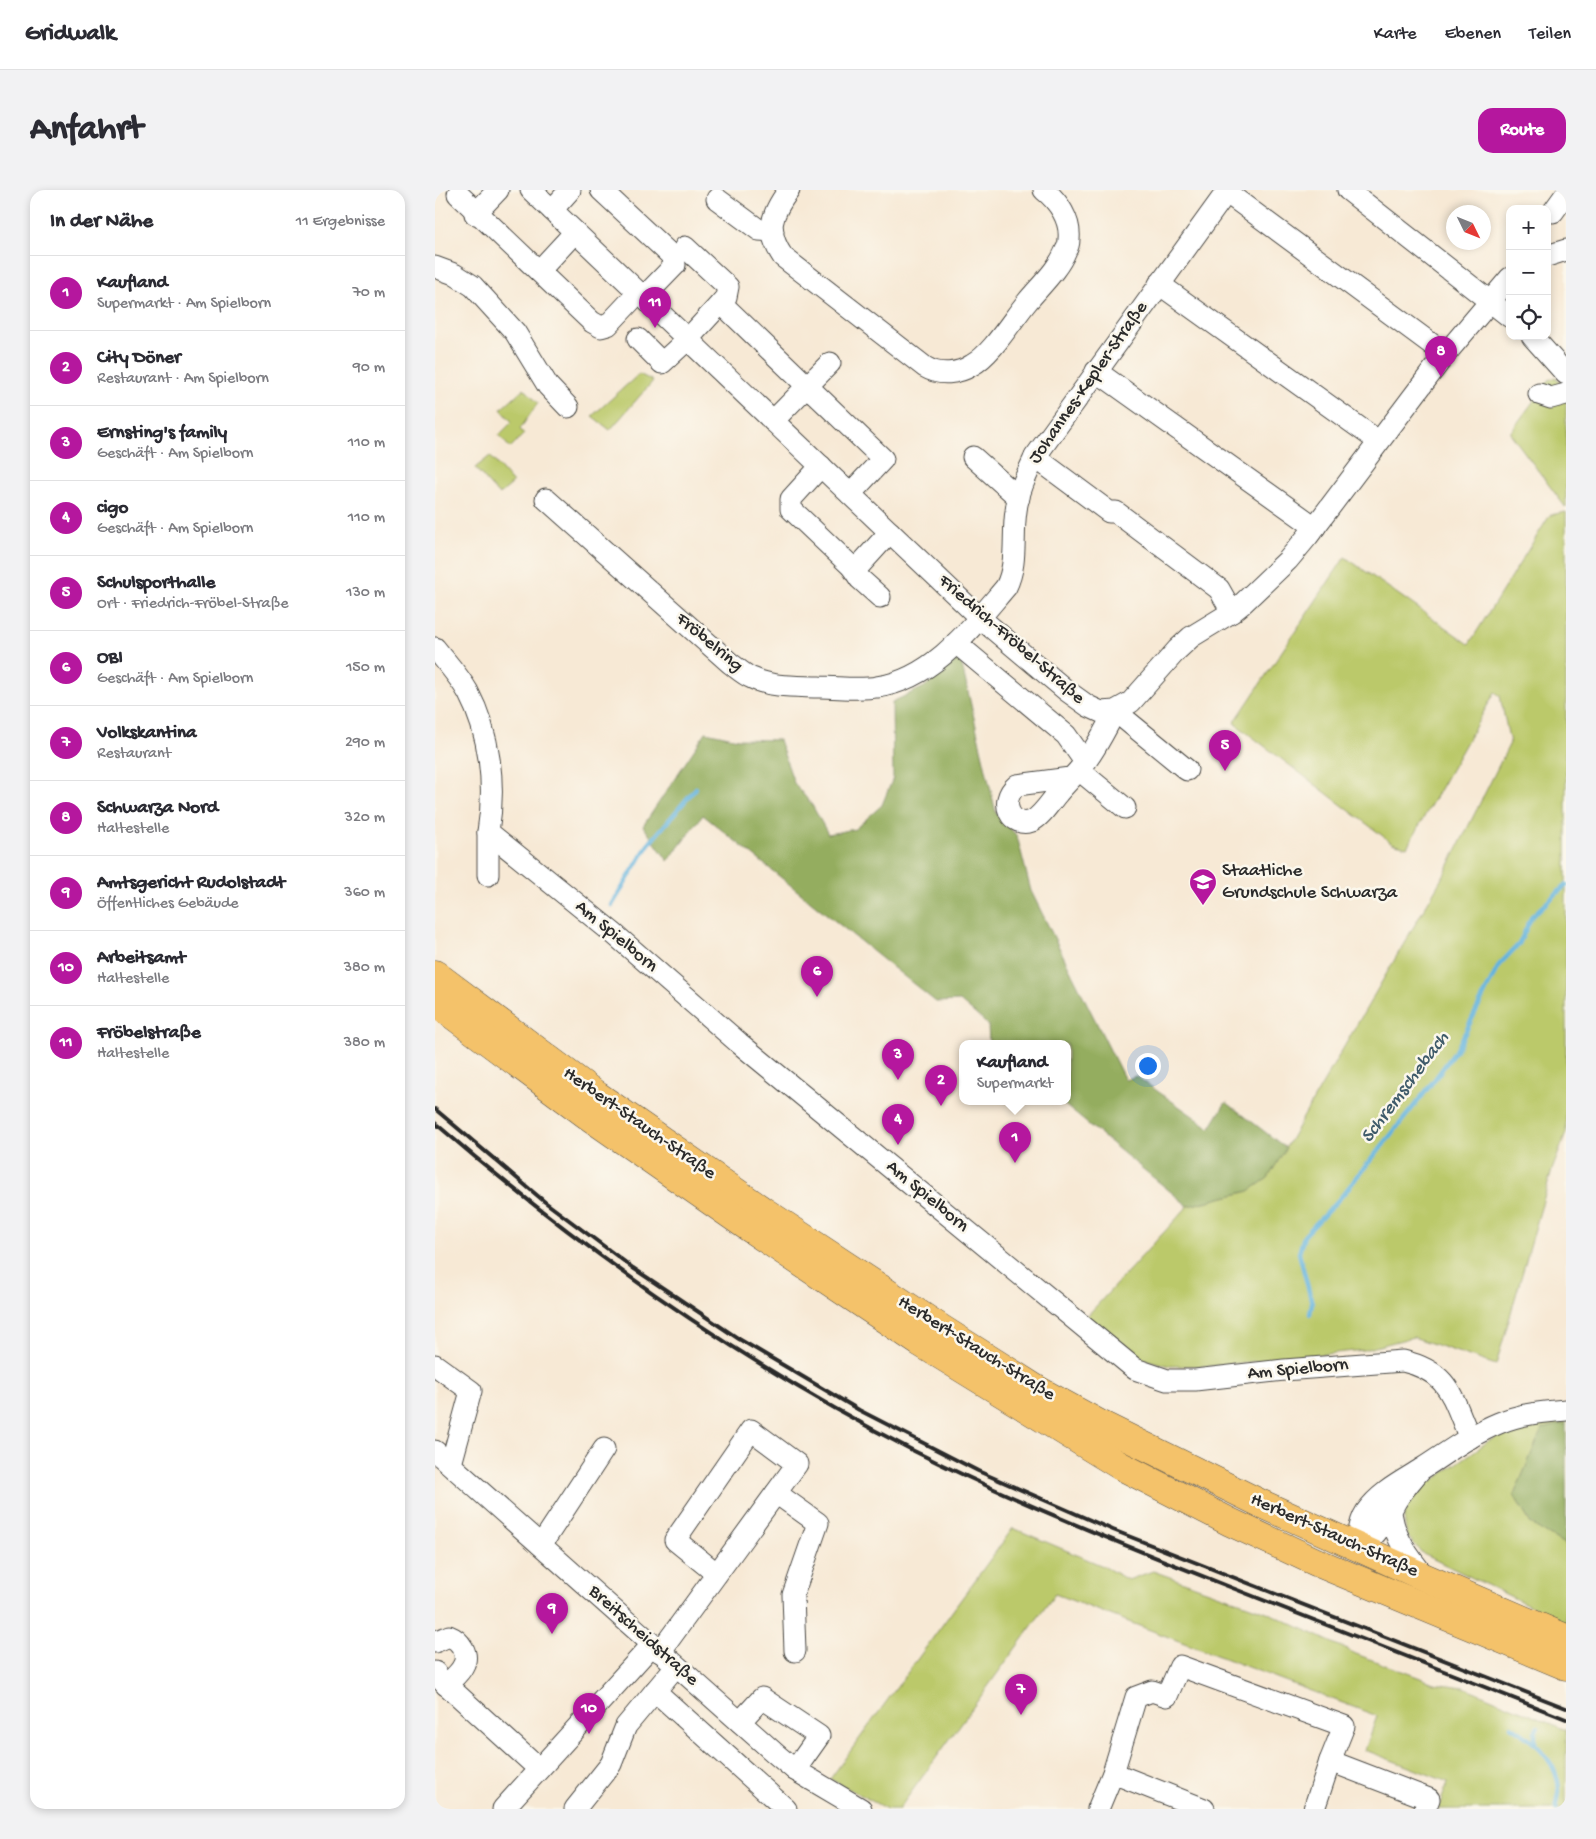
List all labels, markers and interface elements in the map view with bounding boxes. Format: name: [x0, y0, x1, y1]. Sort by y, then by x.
text: Gridwalk: [25, 20, 116, 49]
text: Karte: [1374, 24, 1417, 45]
text: Ebenen: [1445, 24, 1501, 45]
text: Teilen: [1529, 24, 1571, 45]
button: Route: [1478, 108, 1566, 153]
text: Anfahrt: [30, 110, 143, 151]
north arrow: [1446, 205, 1491, 250]
map controls: [1506, 205, 1551, 340]
button: +: [1506, 205, 1551, 250]
text: In der Nähe: [50, 210, 153, 235]
text: 11 Ergebnisse: [296, 213, 385, 232]
button: −: [1506, 250, 1551, 295]
text: Kaufland: [97, 272, 168, 295]
text: 1: [63, 284, 69, 303]
text: 70 m: [352, 284, 385, 303]
pin: 11: [639, 287, 671, 328]
text: Supermarkt · Am Spielborn: [97, 295, 271, 314]
button: locate: [1506, 295, 1551, 340]
street label: Johannes-Kepler-Straße: [1024, 297, 1154, 469]
pin: 8: [1425, 336, 1457, 377]
text: City Döner: [97, 347, 181, 370]
text: 2: [62, 359, 70, 378]
text: 90 m: [353, 359, 385, 378]
text: Restaurant · Am Spielborn: [97, 370, 269, 389]
text: Ernsting's family: [97, 422, 227, 445]
text: 3: [62, 434, 70, 453]
text: 110 m: [348, 434, 385, 453]
text: Geschäft · Am Spielborn: [97, 445, 253, 464]
text: cigo: [97, 497, 128, 520]
text: 4: [62, 509, 70, 528]
text: 110 m: [348, 509, 385, 528]
text: Geschäft · Am Spielborn: [97, 520, 253, 539]
street label: Friedrich-Fröbel-Straße: [932, 569, 1089, 710]
text: Schulsporthalle: [97, 572, 215, 595]
text: 5: [62, 584, 70, 603]
text: 130 m: [346, 584, 385, 603]
text: Ort · Friedrich-Fröbel-Straße: [97, 595, 288, 614]
street label: Fröbelring: [670, 608, 748, 678]
text: OBI: [97, 647, 123, 670]
text: 6: [62, 659, 70, 678]
text: 150 m: [346, 659, 385, 678]
text: Geschäft · Am Spielborn: [97, 670, 253, 689]
text: Volkskantina: [97, 722, 197, 745]
pin: 5: [1209, 730, 1241, 771]
text: 7: [62, 734, 70, 753]
text: 290 m: [345, 734, 385, 753]
text: Restaurant: [97, 745, 171, 764]
text: Schwarza Nord: [97, 797, 218, 820]
text: 8: [62, 809, 70, 828]
text: 320 m: [345, 809, 385, 828]
text: Haltestelle: [97, 820, 169, 839]
place label: Staatliche Grundschule Schwarza: [1222, 860, 1399, 905]
school or university icon: Staatliche Grundschule Schwarza: [1188, 867, 1218, 906]
text: Amtsgericht Rudolstadt: [97, 872, 285, 895]
text: 9: [62, 884, 70, 903]
text: 360 m: [344, 884, 385, 903]
text: Öffentliches Gebäude: [97, 895, 239, 914]
street label: Am Spielborn: [570, 896, 662, 978]
text: Arbeitsamt: [97, 947, 185, 970]
pin: 6: [801, 956, 833, 997]
text: 10: [58, 959, 74, 978]
text: 380 m: [344, 959, 385, 978]
text: Haltestelle: [97, 970, 169, 989]
text: Fröbelstraße: [97, 1022, 201, 1045]
water label: Schremschebach: [1357, 1028, 1455, 1148]
text: 11: [60, 1034, 72, 1053]
text: 380 m: [344, 1034, 385, 1053]
pin: 3: [882, 1039, 914, 1080]
popup: [959, 1040, 1071, 1105]
text: Haltestelle: [97, 1045, 169, 1064]
text: Kaufland: [977, 1052, 1047, 1075]
your location: [1135, 1053, 1161, 1079]
street label: Herbert-Stauch-Straße: [558, 1063, 720, 1186]
pin: 2: [925, 1065, 957, 1106]
text: Supermarkt: [977, 1075, 1053, 1094]
pin: 4: [882, 1104, 914, 1145]
pin: 1: [999, 1122, 1031, 1163]
street label: Am Spielborn: [881, 1156, 973, 1238]
street label: Herbert-Stauch-Straße: [893, 1291, 1059, 1407]
street label: Am Spielborn: [1247, 1354, 1349, 1386]
street label: Herbert-Stauch-Straße: [1246, 1489, 1422, 1583]
street label: Breitscheidstraße: [582, 1580, 703, 1692]
pin: 9: [536, 1593, 568, 1634]
pin: 7: [1005, 1674, 1037, 1715]
pin: 10: [573, 1693, 605, 1734]

